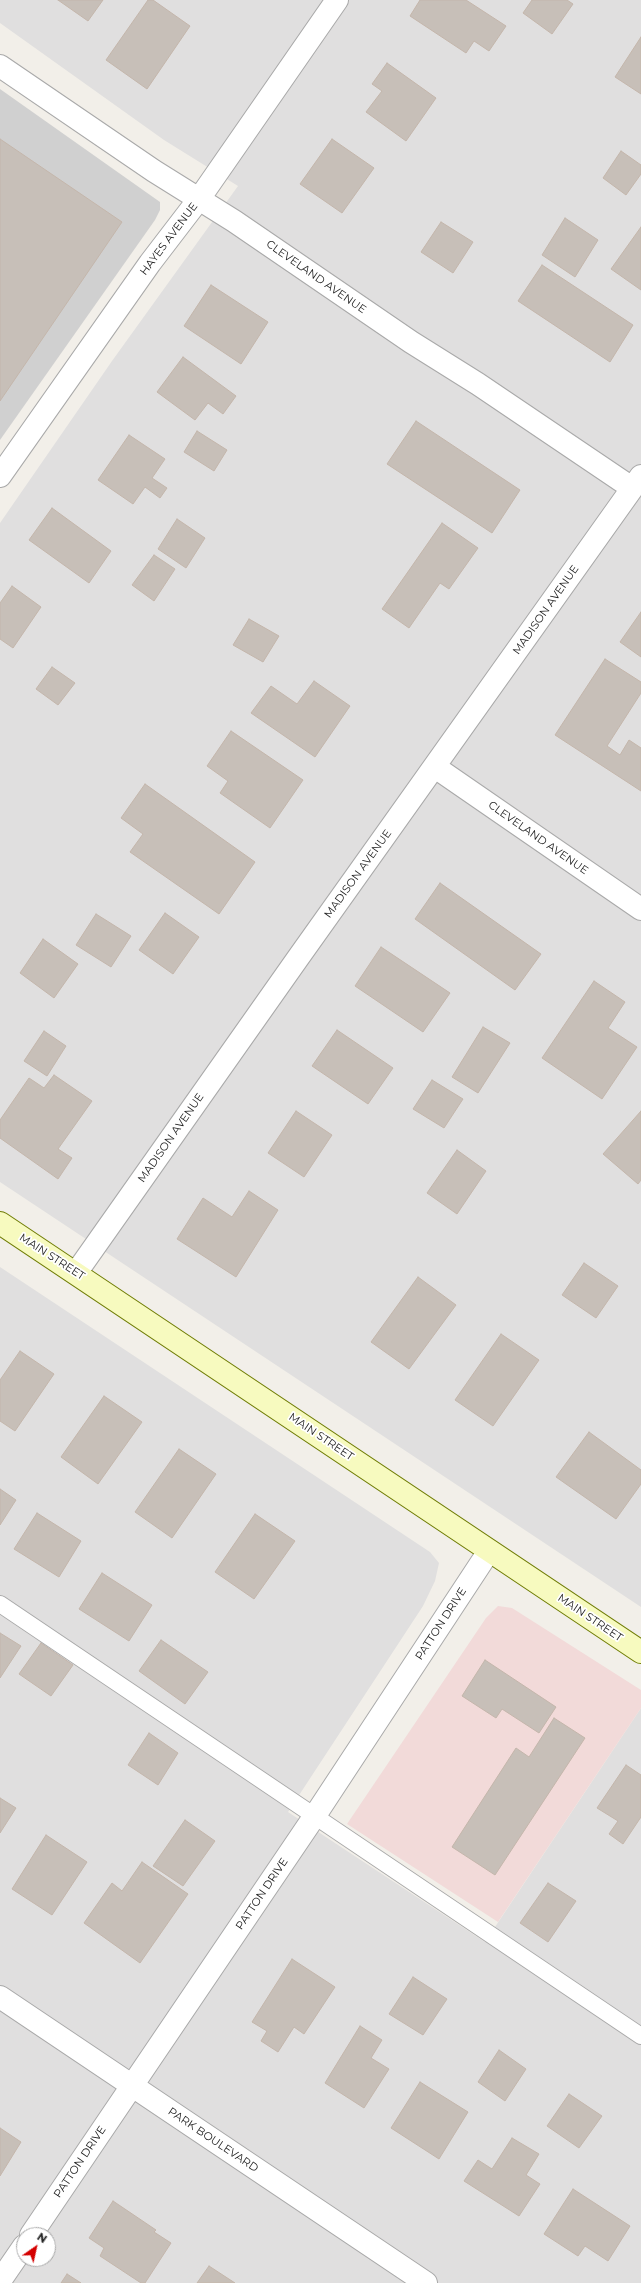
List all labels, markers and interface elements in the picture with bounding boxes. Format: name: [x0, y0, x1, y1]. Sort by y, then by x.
street label: HAYES AVENUE: [137, 200, 201, 278]
street label: CLEVELAND AVENUE: [263, 237, 369, 317]
street label: MADISON AVENUE: [510, 563, 582, 657]
street label: CLEVELAND AVENUE: [485, 798, 591, 878]
street label: MADISON AVENUE: [322, 827, 394, 921]
street label: MADISON AVENUE: [135, 1091, 207, 1185]
street label: MAIN STREET: [17, 1231, 87, 1283]
street label: MAIN STREET: [286, 1410, 356, 1464]
street label: PATTON DRIVE: [413, 1585, 469, 1663]
street label: MAIN STREET: [555, 1591, 625, 1645]
street label: PATTON DRIVE: [233, 1856, 291, 1932]
street label: PARK BOULEVARD: [165, 2105, 261, 2175]
street label: PATTON DRIVE: [51, 2124, 109, 2200]
north arrow: [16, 2227, 56, 2267]
text: N: [35, 2230, 50, 2246]

